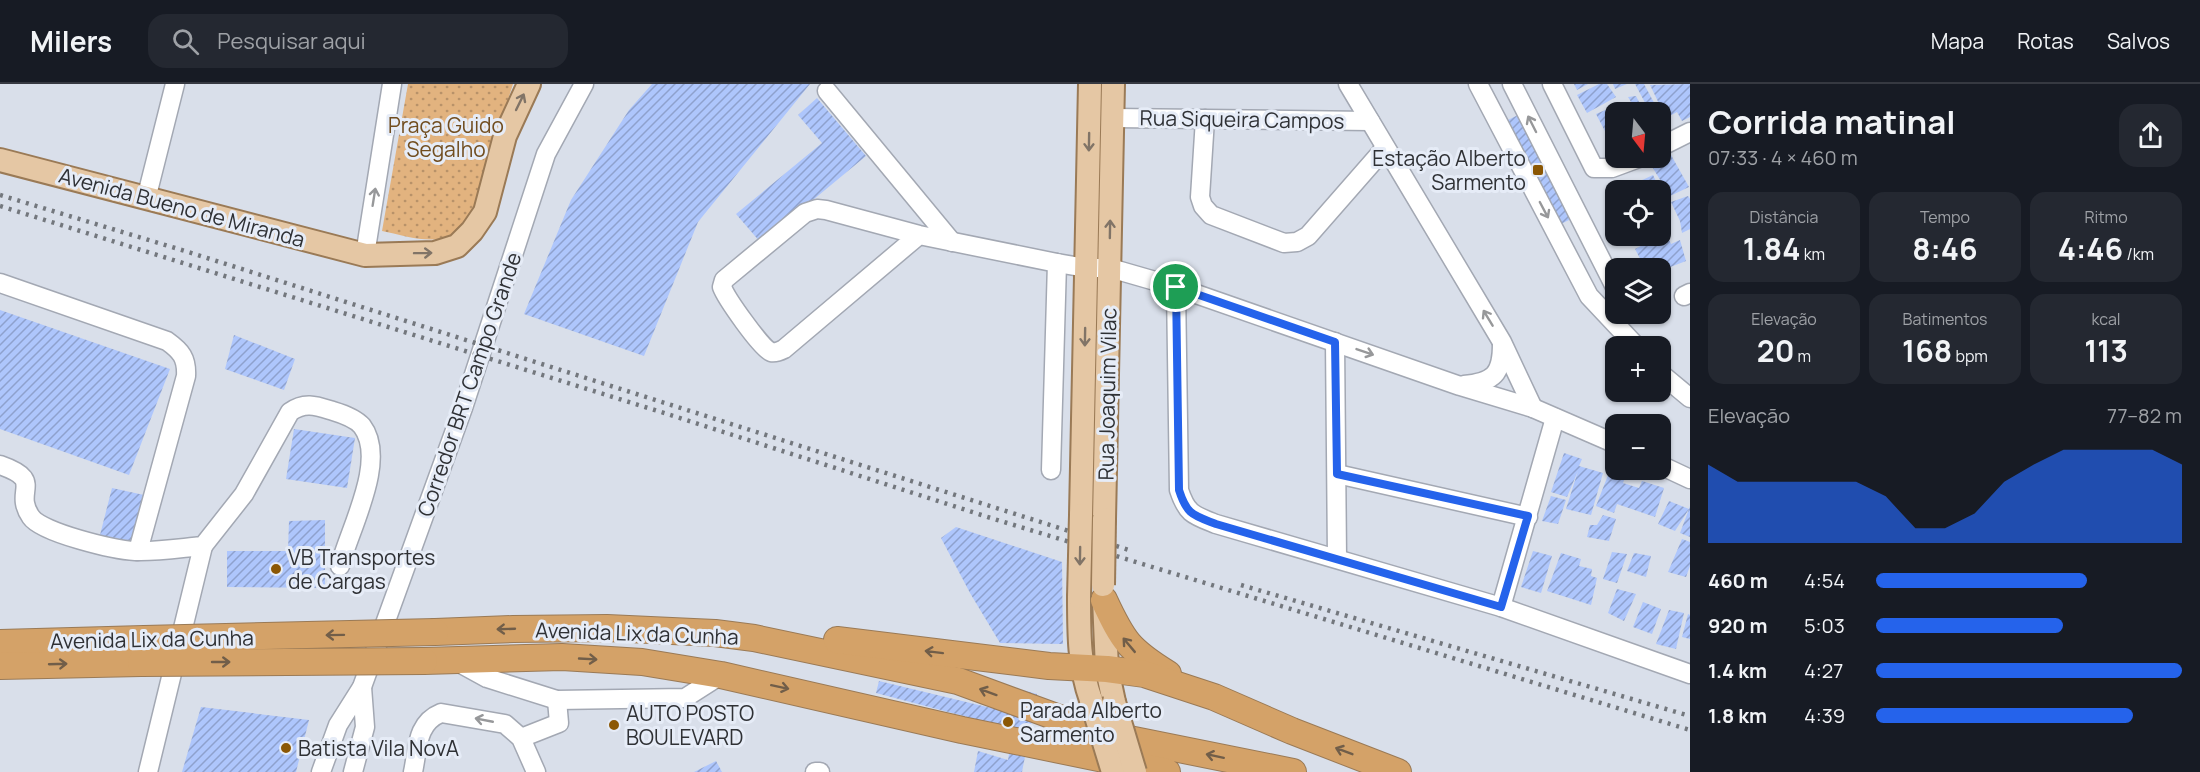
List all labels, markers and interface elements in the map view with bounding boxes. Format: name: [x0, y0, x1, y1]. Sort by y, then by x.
search box: [148, 14, 568, 68]
text: Milers: [30, 22, 112, 60]
icon: search: [169, 25, 202, 58]
text: Pesquisar aqui: [217, 26, 366, 56]
text: Mapa: [1931, 27, 1984, 55]
text: Rotas: [2017, 27, 2074, 55]
text: Salvos: [2107, 27, 2170, 55]
one-way arrow: [514, 93, 526, 111]
text: Corrida matinal: [1708, 99, 1955, 144]
north arrow: [1605, 102, 1671, 168]
map controls: [1605, 102, 1671, 480]
street label: Rua Siqueira Campos: [1139, 103, 1345, 135]
button: share: [2119, 104, 2182, 167]
park label: Praça Guido Segalho: [388, 111, 504, 163]
one-way arrow: [1526, 115, 1538, 133]
one-way arrow: [1083, 132, 1095, 152]
place label: Estação Alberto Sarmento: [1372, 144, 1526, 196]
text: 07:33 · 4 × 460 m: [1708, 144, 1858, 171]
street label: Avenida Bueno de Miranda: [56, 161, 308, 253]
marker: Estação Alberto Sarmento: [1531, 163, 1545, 177]
button: locate: [1605, 180, 1671, 246]
one-way arrow: [369, 187, 380, 207]
one-way arrow: [1538, 201, 1550, 218]
text: Distância: [1750, 206, 1818, 228]
text: Tempo: [1920, 206, 1970, 228]
text: Ritmo: [2084, 206, 2128, 228]
one-way arrow: [1105, 220, 1116, 240]
text: 1.84: [1743, 228, 1800, 269]
text: 8:46: [1912, 228, 1978, 269]
text: 4:46: [2058, 228, 2123, 269]
text: km: [1800, 243, 1825, 265]
text: /km: [2123, 243, 2154, 265]
one-way arrow: [413, 247, 433, 259]
street label: Corredor BRT Campo Grande: [411, 248, 527, 520]
button: layers: [1605, 258, 1671, 324]
pin: [1150, 261, 1201, 312]
icon: arrive: [1159, 270, 1192, 303]
street label: Rua Joaquim Vilac: [1091, 307, 1123, 481]
text: Elevação: [1751, 308, 1817, 330]
text: Batimentos: [1903, 308, 1987, 330]
text: kcal: [2091, 308, 2121, 330]
one-way arrow: [1481, 310, 1493, 327]
one-way arrow: [1079, 327, 1090, 347]
text: 20: [1757, 330, 1794, 371]
text: 168: [1902, 330, 1952, 371]
text: 113: [2084, 330, 2128, 371]
button: +: [1605, 336, 1671, 402]
text: m: [1794, 345, 1811, 367]
text: bpm: [1952, 345, 1988, 367]
one-way arrow: [1355, 348, 1373, 359]
text: Elevação: [1708, 402, 1790, 429]
text: 77–82 m: [2107, 402, 2182, 429]
button: −: [1605, 414, 1671, 480]
place label: VB Transportes de Cargas: [288, 543, 435, 595]
one-way arrow: [1074, 546, 1086, 566]
marker: VB Transportes de Cargas: [269, 562, 283, 576]
text: 460 m: [1708, 567, 1768, 594]
text: 4:54: [1804, 567, 1845, 594]
text: 920 m: [1708, 612, 1767, 639]
text: 5:03: [1804, 612, 1845, 639]
street label: Avenida Lix da Cunha: [535, 615, 739, 651]
street label: Avenida Lix da Cunha: [50, 623, 254, 655]
one-way arrow: [496, 624, 516, 635]
one-way arrow: [325, 629, 345, 640]
one-way arrow: [1123, 637, 1136, 653]
one-way arrow: [924, 646, 944, 657]
one-way arrow: [577, 653, 597, 664]
one-way arrow: [210, 656, 230, 668]
text: 1.4 km: [1708, 657, 1767, 684]
text: 4:27: [1804, 657, 1843, 684]
one-way arrow: [48, 658, 68, 670]
one-way arrow: [770, 682, 789, 694]
one-way arrow: [979, 685, 998, 696]
place label: Parada Alberto Sarmento: [1020, 696, 1162, 748]
place label: AUTO POSTO BOULEVARD: [626, 699, 754, 751]
text: 1.8 km: [1708, 702, 1767, 729]
text: 4:39: [1804, 702, 1845, 729]
one-way arrow: [475, 714, 494, 725]
marker: Parada Alberto Sarmento: [1001, 715, 1015, 729]
marker: AUTO POSTO BOULEVARD: [607, 718, 621, 732]
place label: Batista Vila NovA: [298, 734, 459, 762]
marker: Batista Vila NovA: [279, 741, 293, 755]
one-way arrow: [1335, 745, 1354, 756]
one-way arrow: [1206, 750, 1226, 761]

